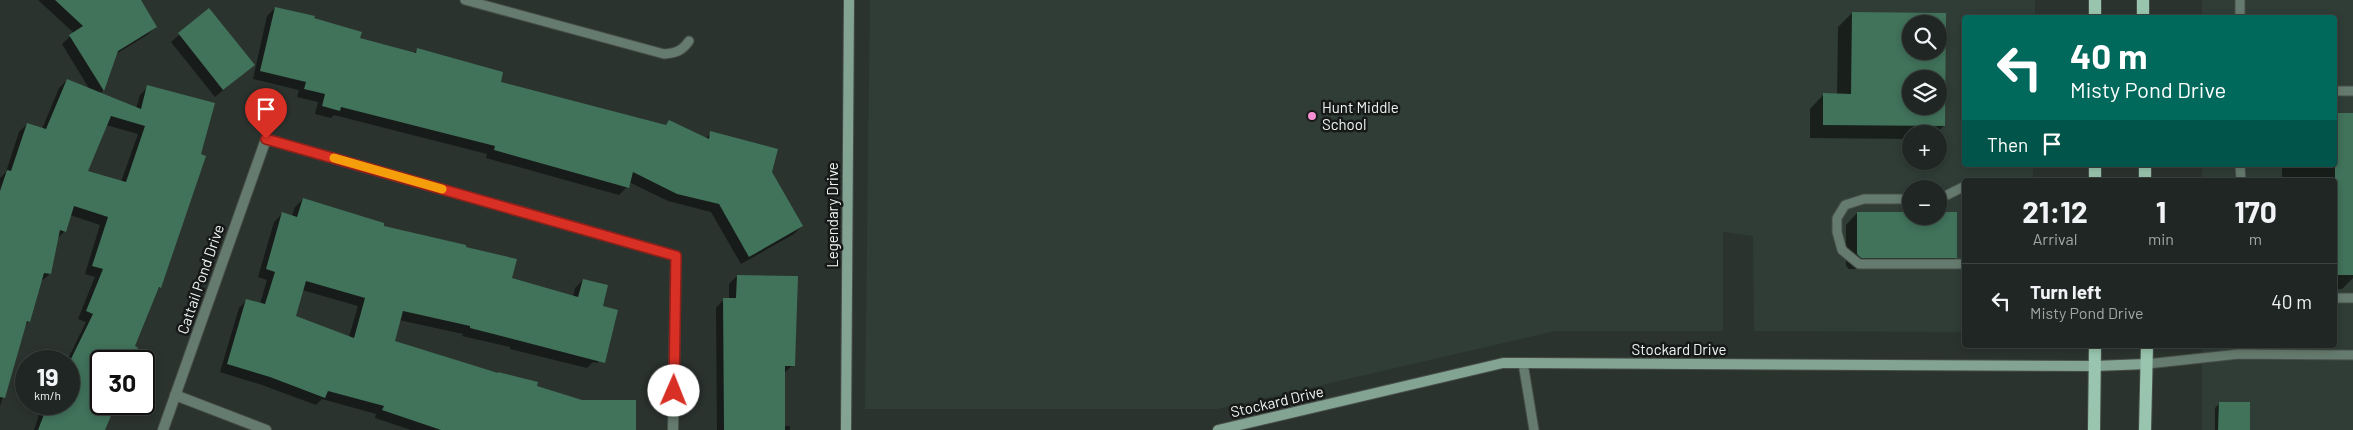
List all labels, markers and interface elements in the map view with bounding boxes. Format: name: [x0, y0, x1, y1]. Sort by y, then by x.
map controls: [1902, 15, 1947, 225]
button: search: [1902, 15, 1947, 60]
text: 40 m: [2070, 34, 2147, 76]
icon: left: [1987, 35, 2052, 100]
button: layers: [1902, 70, 1947, 115]
text: Misty Pond Drive: [2070, 76, 2226, 102]
pin: [245, 88, 287, 139]
icon: arrive: [252, 95, 280, 123]
place label: Hunt Middle School: [1322, 98, 1399, 133]
marker: Hunt Middle School: [1306, 110, 1318, 122]
button: +: [1902, 125, 1947, 170]
icon: arrive: [2038, 130, 2066, 158]
text: Then: [1987, 133, 2028, 156]
street label: Legendary Drive: [823, 162, 841, 268]
button: −: [1902, 180, 1947, 225]
text: 21:12: [2022, 193, 2088, 229]
text: 1: [2156, 193, 2166, 229]
text: 170: [2234, 193, 2277, 229]
street label: Cattail Pond Drive: [173, 222, 227, 336]
text: Arrival: [2033, 229, 2077, 248]
text: min: [2148, 229, 2174, 248]
text: m: [2249, 229, 2262, 248]
text: Turn left: [2030, 280, 2101, 303]
icon: left: [1987, 287, 2015, 315]
text: 40 m: [2271, 290, 2312, 313]
text: Misty Pond Drive: [2030, 303, 2144, 322]
street label: Stockard Drive: [1631, 340, 1727, 358]
speed limit sign: 30: [90, 350, 155, 415]
text: 19: [36, 361, 59, 391]
position arrow: [647, 364, 699, 416]
street label: Stockard Drive: [1229, 382, 1325, 420]
text: km/h: [34, 388, 61, 402]

